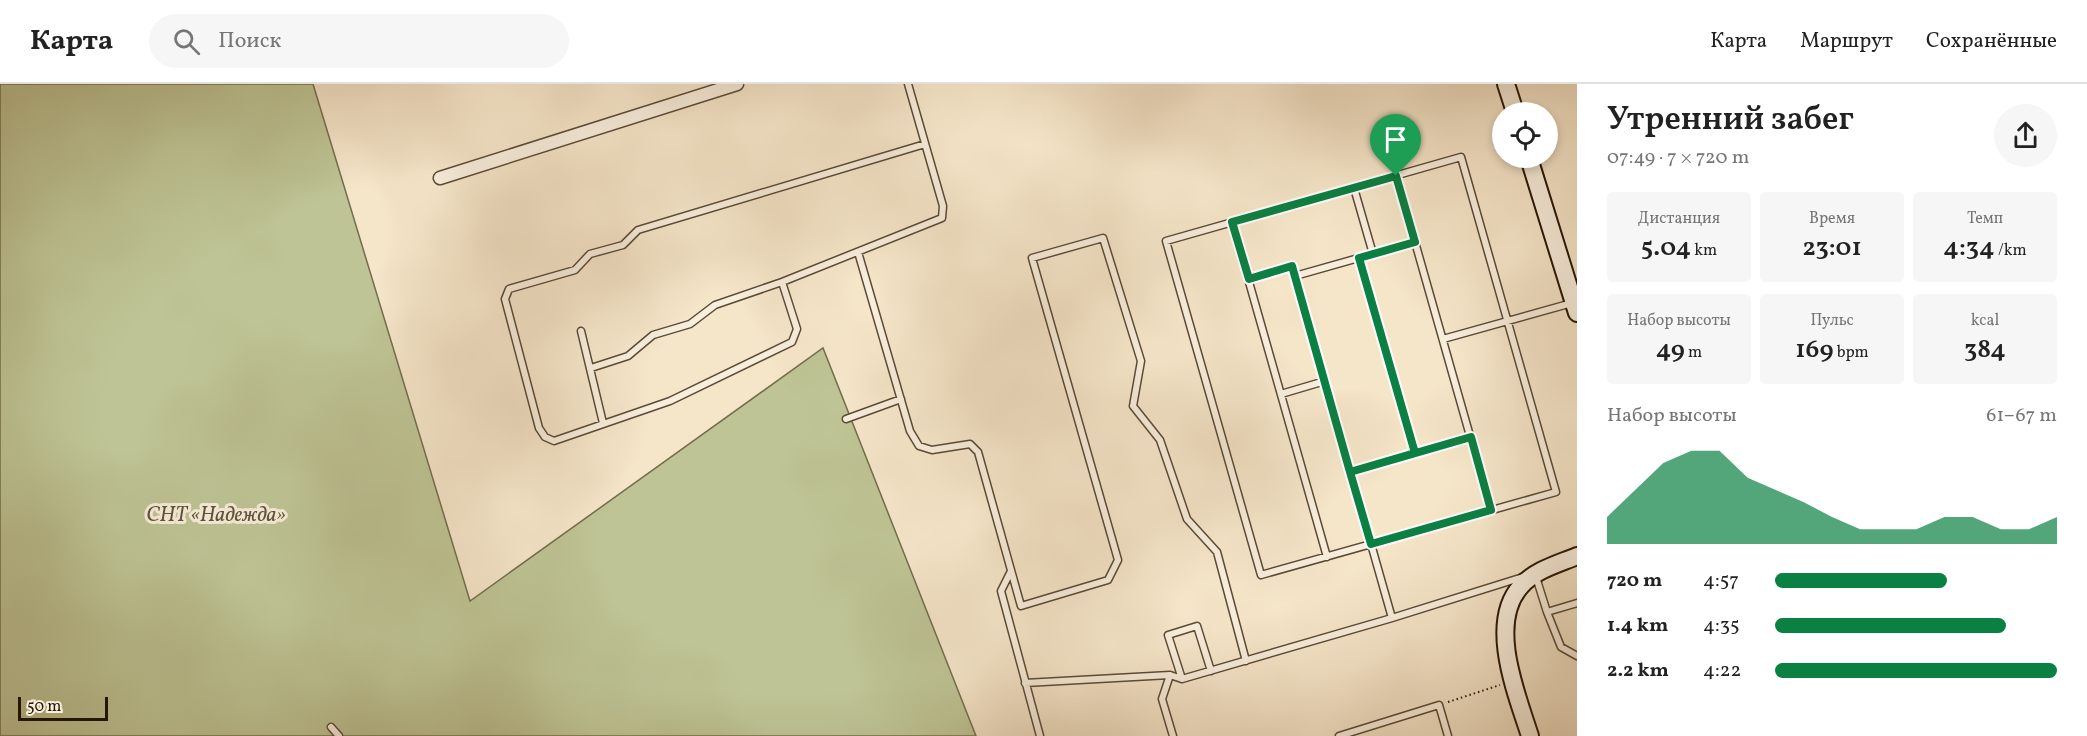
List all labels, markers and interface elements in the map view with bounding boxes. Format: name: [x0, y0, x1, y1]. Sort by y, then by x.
search box: [149, 14, 569, 68]
text: Карта: [30, 22, 113, 61]
icon: search: [170, 25, 203, 58]
text: Поиск: [218, 26, 281, 57]
text: Карта: [1710, 27, 1767, 56]
text: Маршрут: [1800, 27, 1893, 56]
text: Сохранённые: [1926, 27, 2057, 56]
text: Утренний забег: [1607, 98, 1854, 144]
map controls: [1492, 102, 1558, 168]
button: locate: [1492, 102, 1558, 168]
button: share: [1994, 104, 2057, 167]
pin: [1370, 114, 1421, 176]
icon: arrive: [1379, 123, 1412, 156]
text: 07:49 · 7 × 720 m: [1607, 144, 1749, 172]
text: Дистанция: [1638, 208, 1720, 230]
text: Время: [1809, 208, 1855, 230]
text: Темп: [1967, 208, 2003, 230]
text: 5.04: [1641, 230, 1691, 266]
text: 23:01: [1802, 230, 1862, 266]
text: 4:34: [1943, 230, 1995, 266]
text: km: [1691, 240, 1717, 262]
text: /km: [1995, 240, 2027, 262]
text: Набор высоты: [1627, 310, 1731, 332]
text: Пульс: [1810, 310, 1854, 332]
text: kcal: [1971, 310, 1999, 332]
text: 49: [1656, 332, 1685, 368]
text: 169: [1795, 332, 1833, 368]
text: 384: [1964, 332, 2006, 368]
text: m: [1685, 342, 1702, 364]
text: bpm: [1833, 342, 1869, 364]
text: Набор высоты: [1607, 402, 1737, 430]
text: 61–67 m: [1986, 402, 2057, 430]
park label: СНТ «Надежда»: [146, 501, 286, 530]
text: 720 m: [1607, 567, 1662, 595]
text: 4:57: [1703, 567, 1739, 595]
text: 1.4 km: [1607, 612, 1668, 640]
text: 4:35: [1703, 612, 1740, 640]
text: 2.2 km: [1607, 657, 1669, 685]
text: 4:22: [1703, 657, 1741, 685]
scale bar: [18, 694, 108, 722]
text: 50 m: [27, 696, 61, 718]

